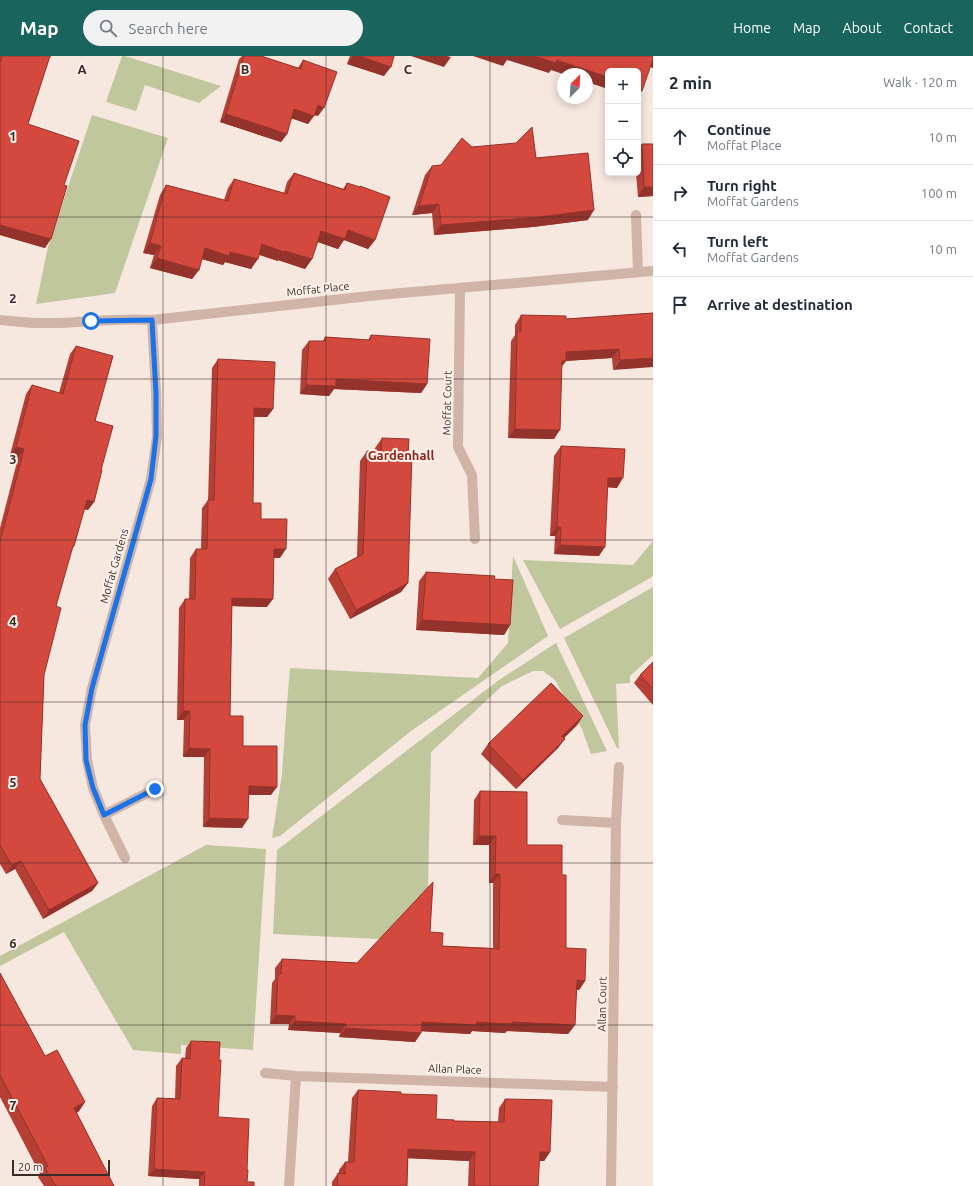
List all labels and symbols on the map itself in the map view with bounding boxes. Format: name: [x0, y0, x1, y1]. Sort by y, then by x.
text: A: [77, 62, 87, 76]
text: B: [241, 62, 250, 76]
text: C: [404, 62, 413, 76]
north arrow: [557, 68, 593, 104]
text: 1: [9, 129, 17, 143]
street label: Moffat Place: [286, 280, 350, 298]
text: 2: [9, 291, 17, 305]
route start: [82, 312, 100, 330]
street label: Moffat Court: [440, 370, 454, 436]
district label: Gardenhall: [368, 448, 434, 462]
text: 3: [9, 452, 17, 466]
street label: Moffat Gardens: [98, 527, 131, 605]
text: 4: [9, 614, 17, 628]
text: 5: [9, 775, 17, 789]
route end: [146, 780, 164, 798]
text: 6: [9, 936, 17, 950]
street label: Allan Court: [596, 976, 608, 1032]
street label: Allan Place: [428, 1062, 482, 1076]
text: 7: [9, 1098, 17, 1112]
scale bar: [12, 1158, 110, 1177]

